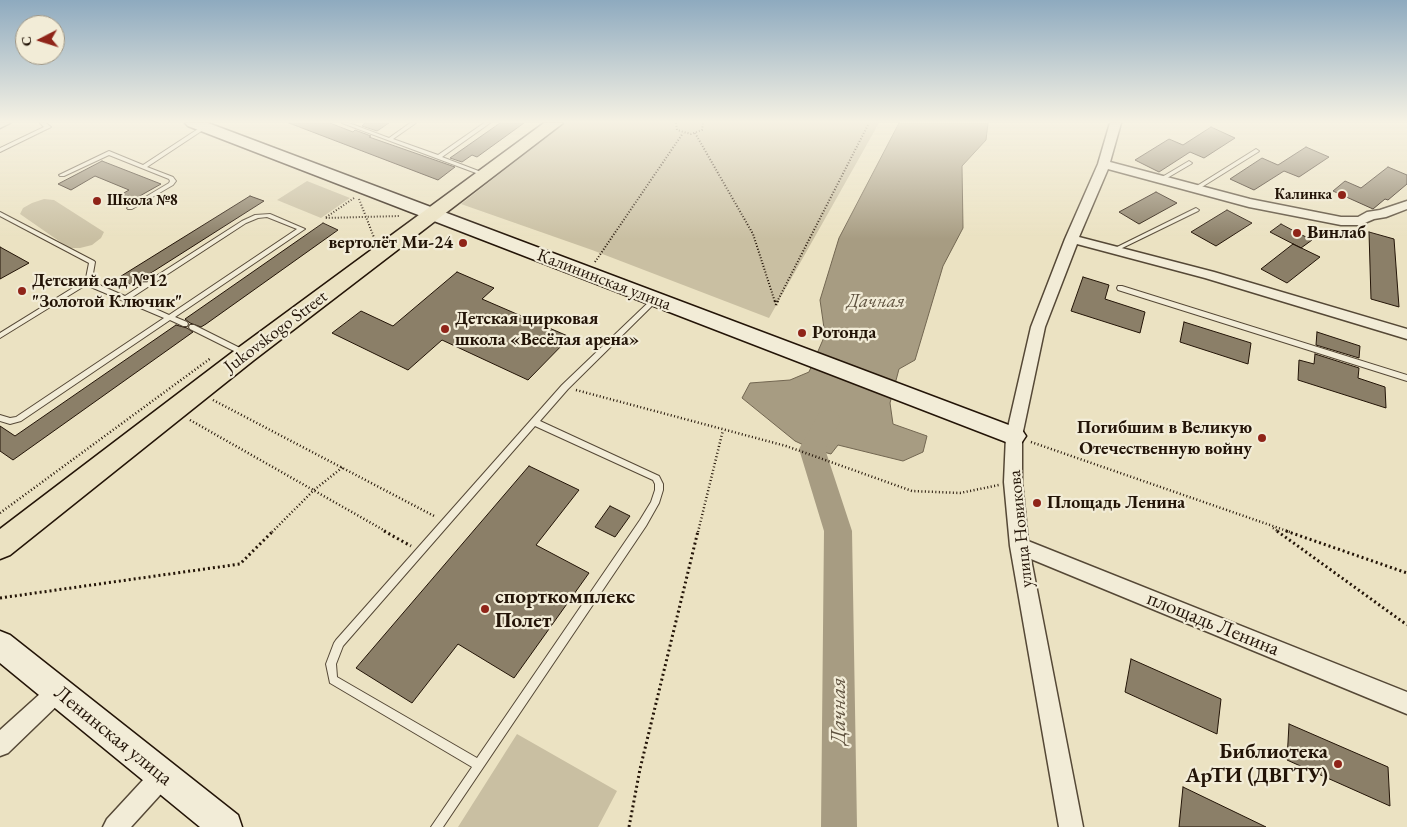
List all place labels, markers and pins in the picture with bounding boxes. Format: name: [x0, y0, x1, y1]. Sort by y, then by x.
place label: Калинка: [1274, 186, 1332, 204]
marker: Калинка: [1336, 189, 1348, 201]
place label: Школа №8: [107, 192, 178, 210]
marker: Школа №8: [91, 195, 103, 207]
place label: Винлаб: [1307, 222, 1366, 244]
marker: Винлаб: [1291, 227, 1303, 239]
place label: вертолёт Ми-24: [329, 232, 453, 254]
marker: вертолёт Ми-24: [457, 237, 469, 249]
place label: Детский сад №12 "Золотой Ключик": [32, 270, 182, 312]
marker: Детский сад №12 "Золотой Ключик": [16, 285, 28, 297]
place label: Детская цирковая школа «Весёлая арена»: [455, 308, 639, 350]
place label: Ротонда: [812, 322, 876, 344]
marker: Детская цирковая школа «Весёлая арена»: [439, 323, 451, 335]
marker: Ротонда: [796, 327, 808, 339]
place label: Погибшим в Великую Отечественную войну: [1077, 417, 1252, 459]
marker: Погибшим в Великую Отечественную войну: [1256, 432, 1268, 444]
place label: Площадь Ленина: [1047, 492, 1185, 514]
marker: Площадь Ленина: [1031, 497, 1043, 509]
place label: спорткомплекс Полет: [495, 584, 635, 634]
marker: спорткомплекс Полет: [479, 603, 491, 615]
place label: Библиотека АрТИ (ДВГТУ): [1185, 739, 1328, 789]
marker: Библиотека АрТИ (ДВГТУ): [1332, 758, 1344, 770]

